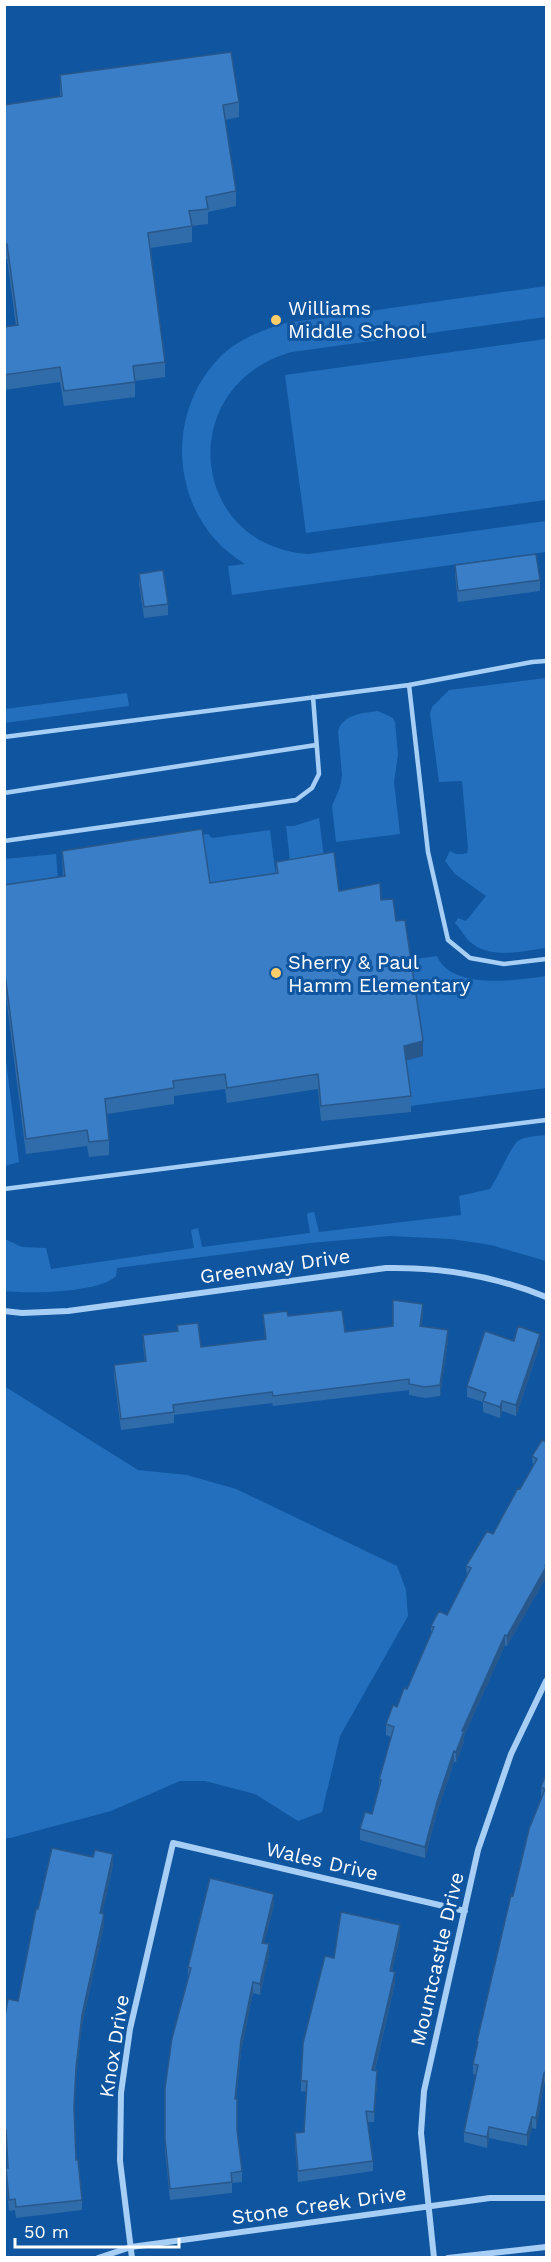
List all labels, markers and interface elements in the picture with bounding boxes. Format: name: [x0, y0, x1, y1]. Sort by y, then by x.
place label: Williams Middle School: [288, 296, 426, 343]
marker: Williams Middle School: [269, 313, 283, 327]
place label: Sherry & Paul Hamm Elementary: [288, 950, 471, 997]
marker: Sherry & Paul Hamm Elementary: [269, 966, 283, 980]
street label: Greenway Drive: [198, 1244, 352, 1288]
street label: Wales Drive: [264, 1836, 380, 1886]
street label: Mountcastle Drive: [405, 1870, 469, 2048]
street label: Knox Drive: [94, 1993, 134, 2099]
street label: Stone Creek Drive: [230, 2181, 408, 2229]
scale bar: [15, 2211, 178, 2249]
text: 50 m: [24, 2221, 69, 2242]

